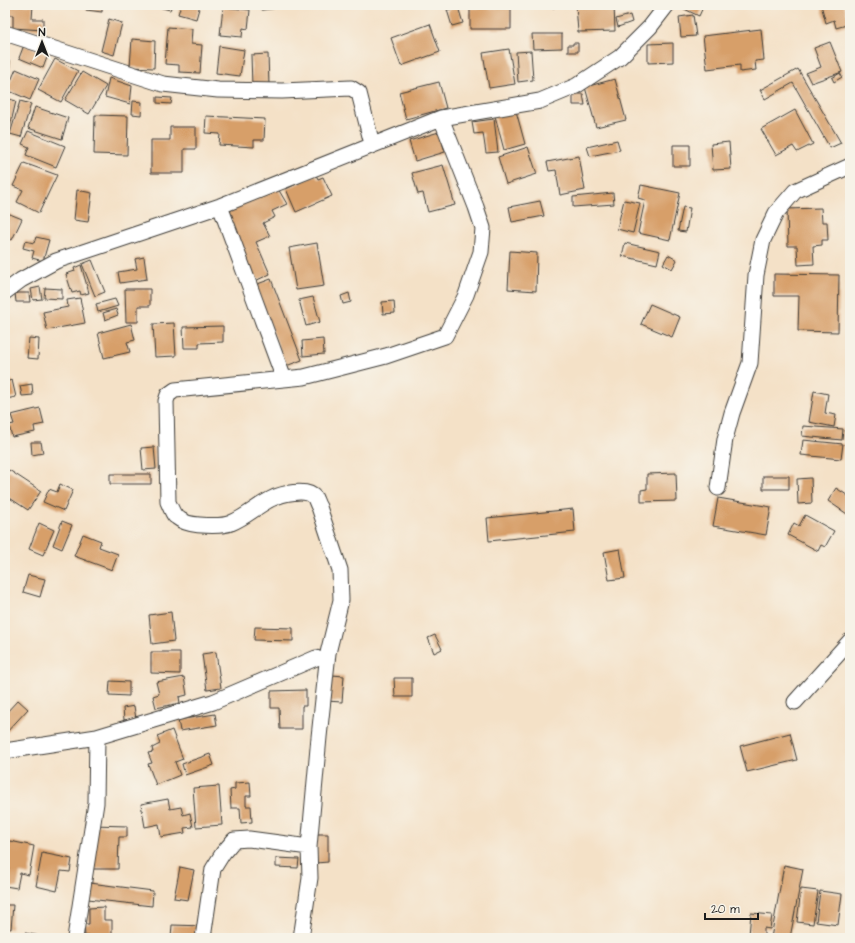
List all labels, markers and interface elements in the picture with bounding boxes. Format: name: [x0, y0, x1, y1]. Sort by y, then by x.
north arrow: [22, 22, 62, 62]
text: N: [39, 25, 46, 40]
scale bar: [705, 895, 758, 921]
text: 20 m: [711, 901, 740, 918]

